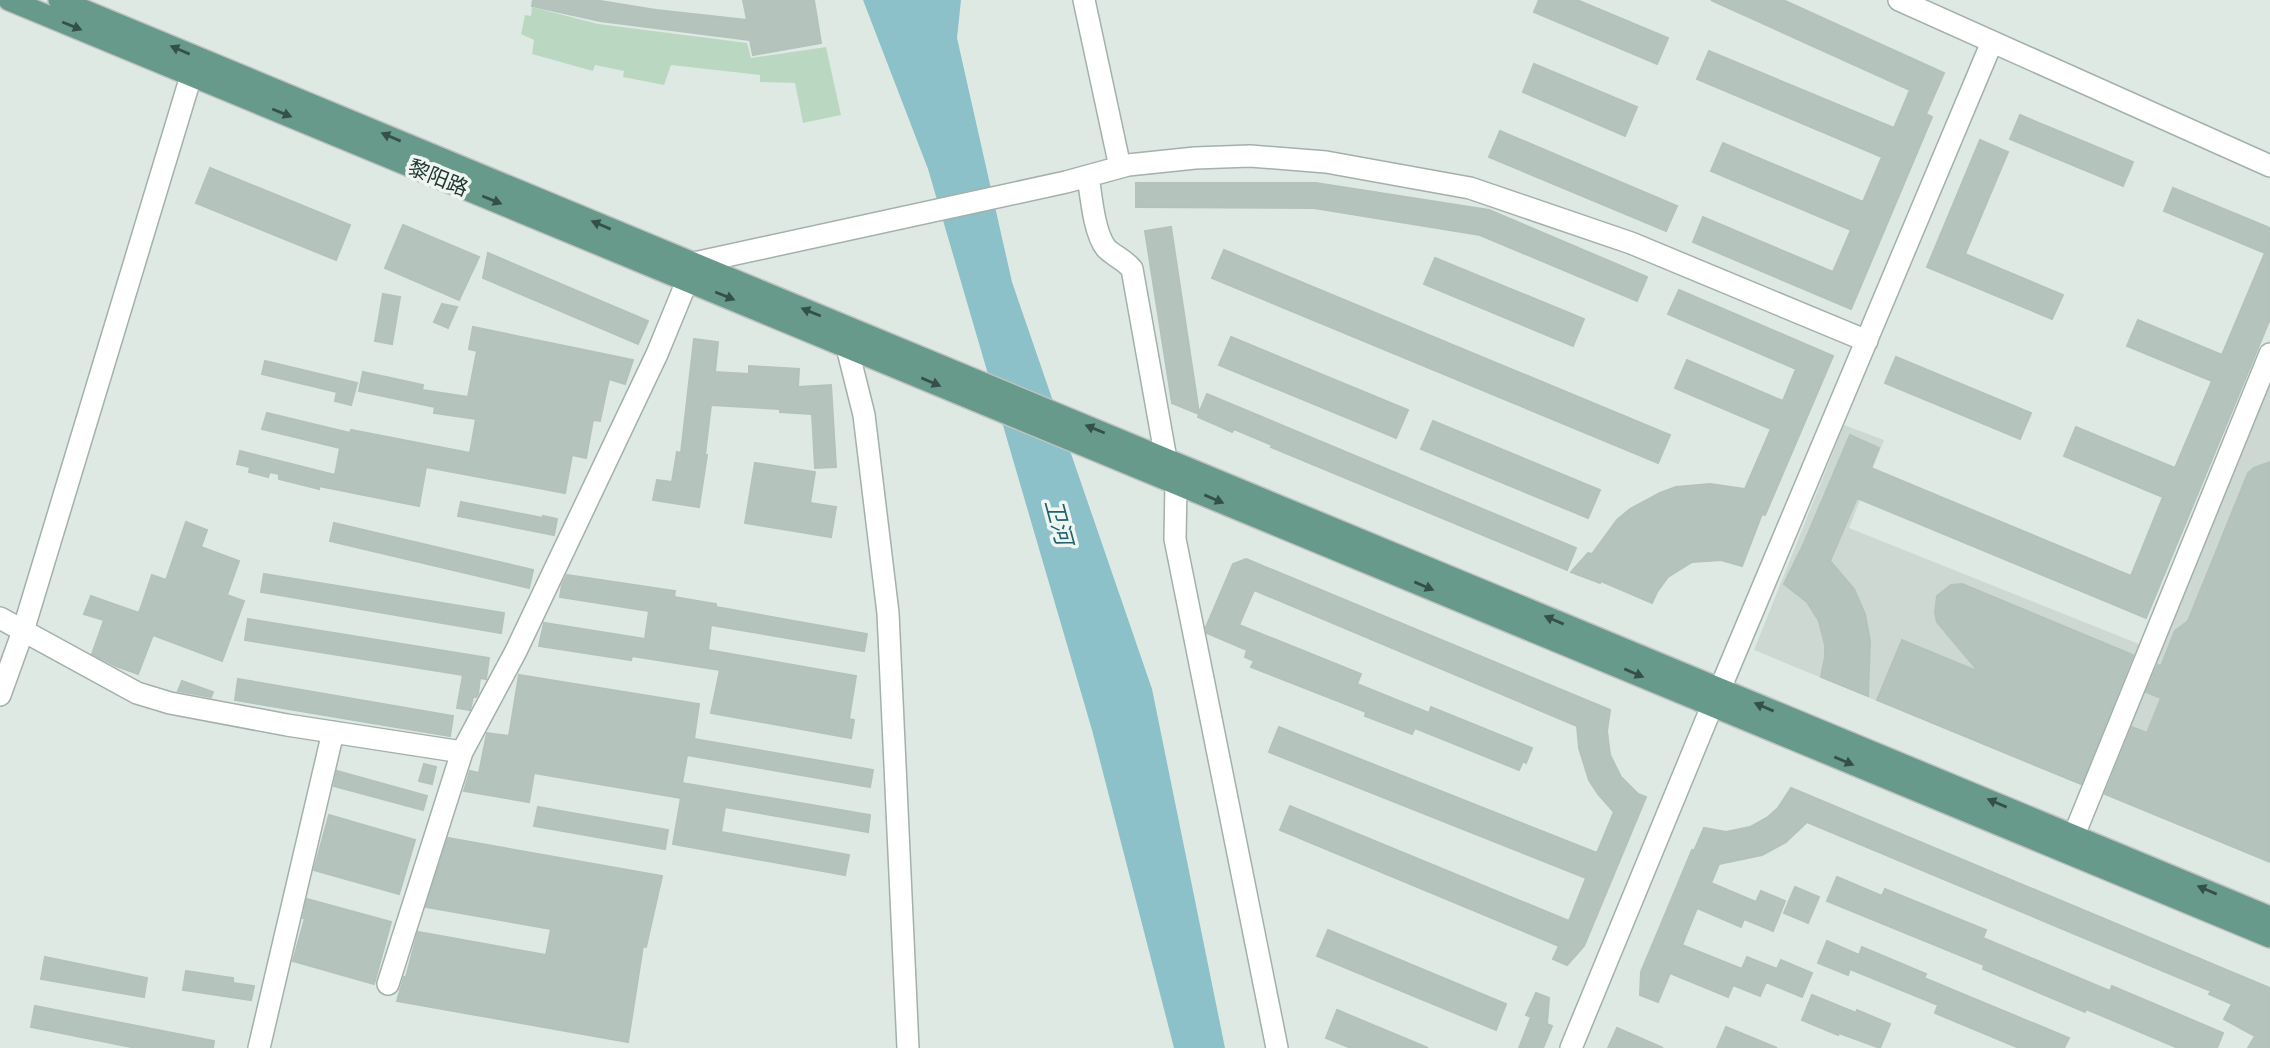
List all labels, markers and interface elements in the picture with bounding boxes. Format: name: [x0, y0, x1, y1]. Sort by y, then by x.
one-way arrow: [61, 21, 82, 32]
one-way arrow: [170, 45, 191, 56]
one-way arrow: [272, 107, 292, 119]
one-way arrow: [380, 132, 401, 143]
street label: 黎阳路: [404, 154, 472, 202]
one-way arrow: [482, 194, 502, 206]
one-way arrow: [590, 219, 611, 230]
one-way arrow: [715, 291, 736, 302]
one-way arrow: [800, 306, 821, 317]
one-way arrow: [921, 377, 942, 388]
one-way arrow: [1084, 424, 1105, 435]
one-way arrow: [1204, 493, 1224, 505]
water label: 卫河: [1040, 496, 1080, 552]
one-way arrow: [1414, 581, 1435, 592]
one-way arrow: [1543, 614, 1564, 625]
one-way arrow: [1624, 668, 1645, 679]
one-way arrow: [1753, 701, 1774, 712]
one-way arrow: [1834, 755, 1855, 766]
one-way arrow: [1986, 798, 2007, 809]
one-way arrow: [2196, 885, 2217, 896]

